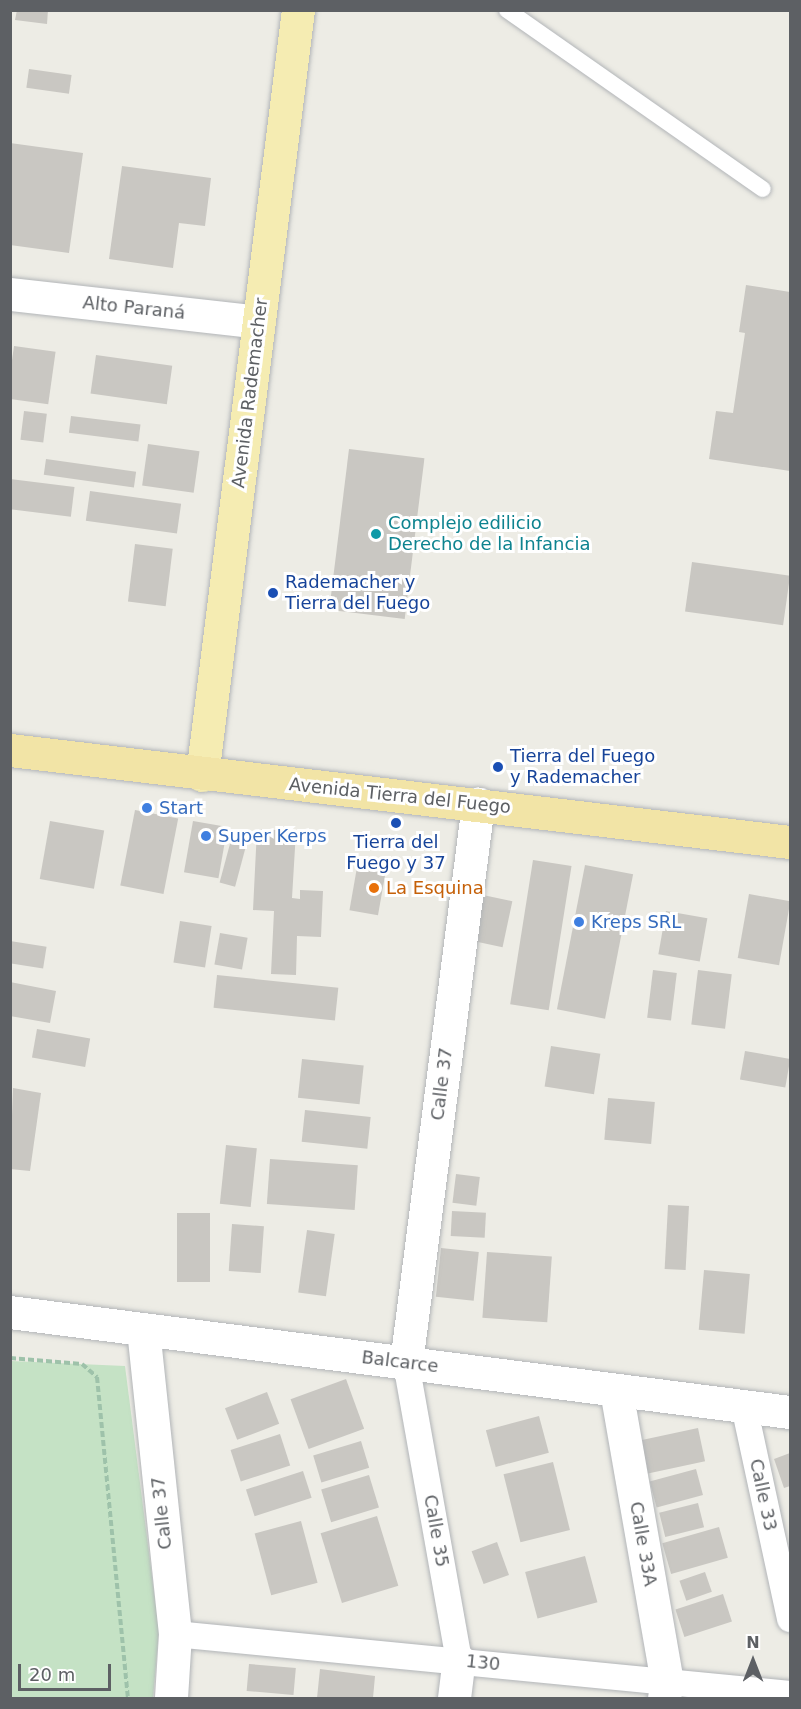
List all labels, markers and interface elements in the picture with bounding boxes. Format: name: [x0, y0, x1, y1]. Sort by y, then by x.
street label: Alto Paraná: [82, 292, 186, 324]
street label: Avenida Rademacher: [228, 297, 272, 489]
place label: Complejo edilicio Derecho de la Infancia: [388, 513, 590, 556]
marker: Complejo edilicio Derecho de la Infancia: [369, 527, 383, 541]
place label: Rademacher y Tierra del Fuego: [285, 572, 430, 614]
marker: Rademacher y Tierra del Fuego: [266, 586, 280, 600]
place label: Tierra del Fuego y Rademacher: [510, 746, 655, 789]
marker: Tierra del Fuego y Rademacher: [491, 760, 505, 774]
street label: Avenida Tierra del Fuego: [288, 774, 512, 818]
place label: Start: [159, 797, 203, 819]
marker: Start: [140, 801, 154, 815]
marker: Tierra del Fuego y 37: [389, 816, 403, 830]
place label: Super Kerps: [218, 825, 327, 847]
marker: Super Kerps: [199, 829, 213, 843]
place label: Tierra del Fuego y 37: [346, 832, 446, 874]
place label: La Esquina: [386, 877, 484, 899]
marker: La Esquina: [367, 881, 381, 895]
place label: Kreps SRL: [591, 911, 681, 933]
marker: Kreps SRL: [572, 915, 586, 929]
street label: Calle 37: [427, 1046, 457, 1122]
street label: Balcarce: [360, 1347, 440, 1377]
street label: Calle 33: [745, 1457, 781, 1533]
street label: Calle 37: [147, 1475, 177, 1551]
street label: Calle 35: [419, 1493, 453, 1569]
street label: Calle 33A: [625, 1500, 661, 1588]
north arrow: [723, 1631, 783, 1691]
text: N: [746, 1633, 760, 1652]
street label: 130: [465, 1650, 501, 1676]
scale bar: [21, 1652, 114, 1690]
text: 20 m: [29, 1664, 75, 1685]

